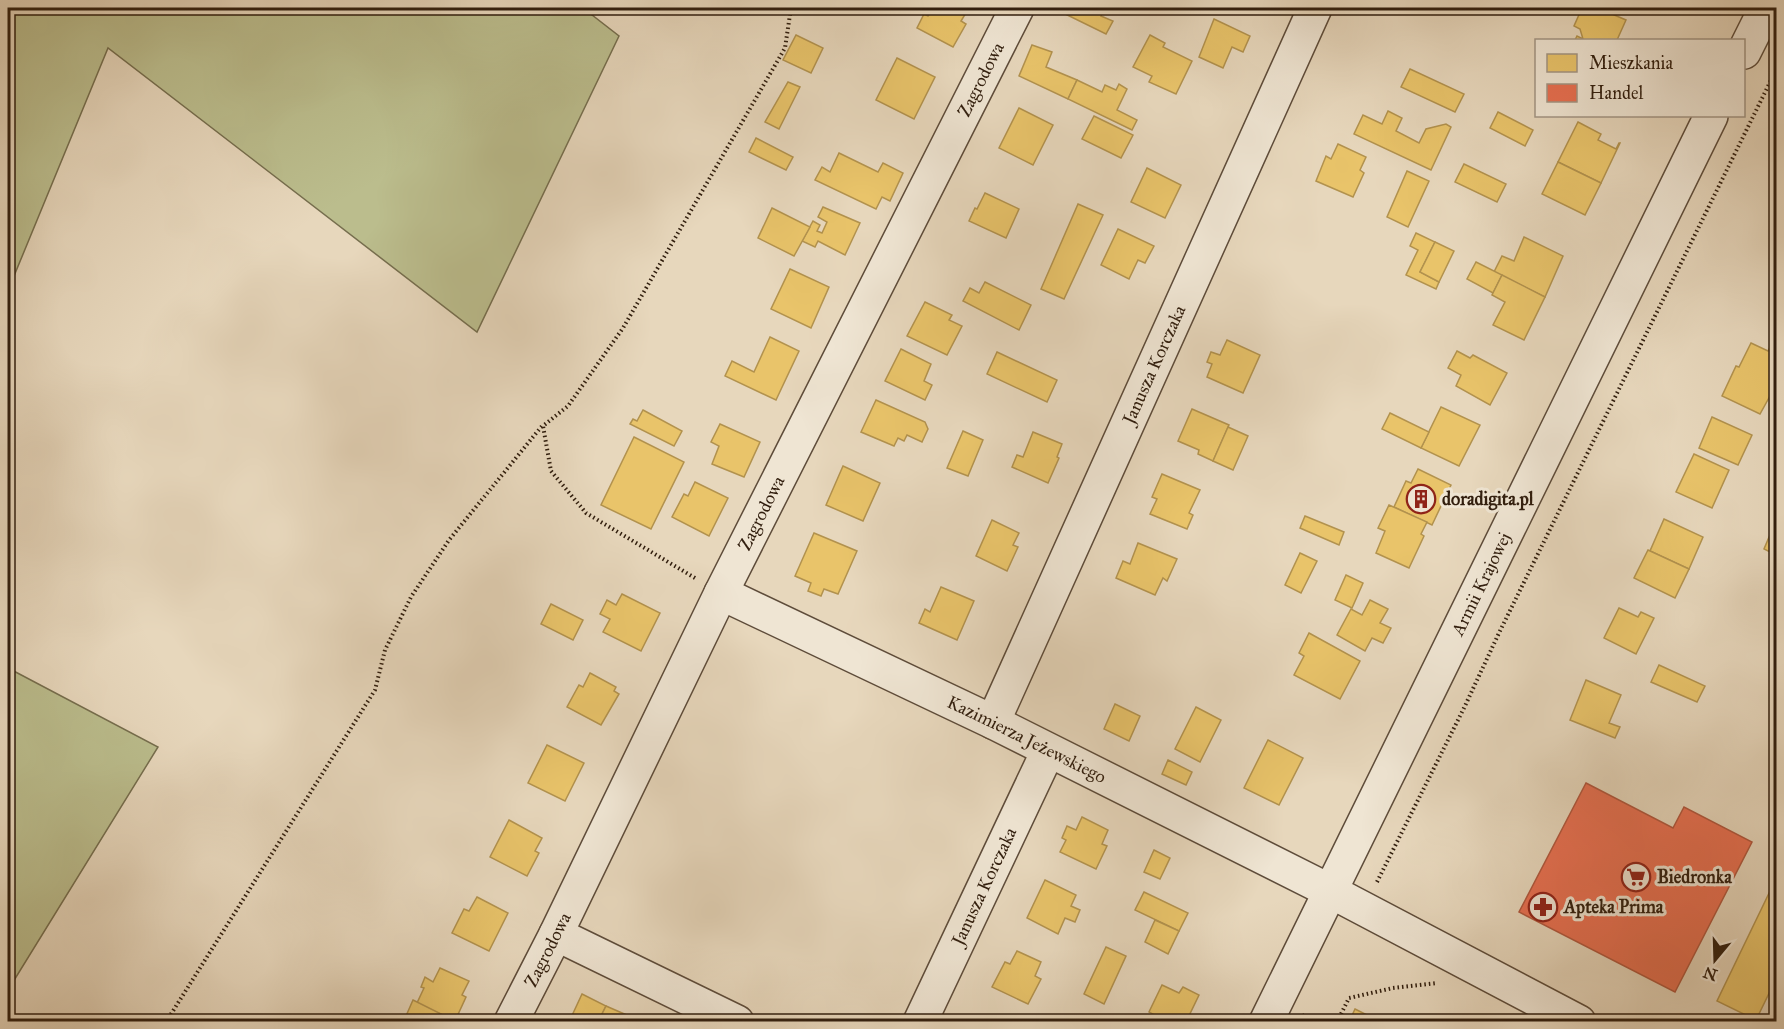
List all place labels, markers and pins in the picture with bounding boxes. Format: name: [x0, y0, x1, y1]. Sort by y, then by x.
building icon: doradigita.pl: [1405, 483, 1437, 515]
place label: doradigita.pl: [1442, 488, 1535, 511]
supermarket icon: Biedronka: [1620, 861, 1652, 893]
place label: Biedronka: [1657, 866, 1732, 888]
pharmacy icon: Apteka Prima: [1527, 891, 1559, 923]
place label: Apteka Prima: [1563, 896, 1664, 919]

